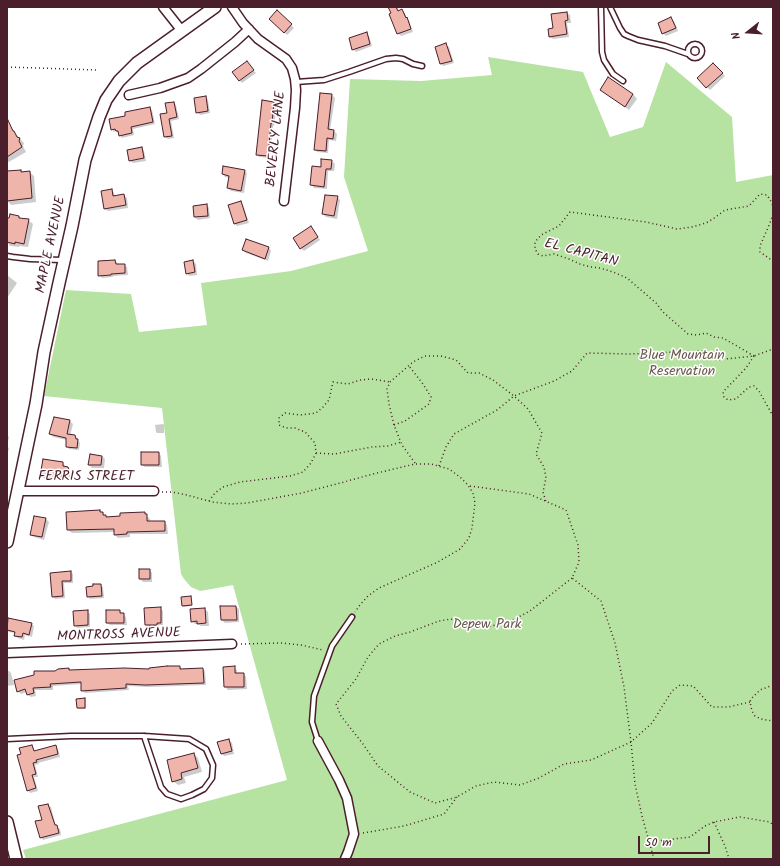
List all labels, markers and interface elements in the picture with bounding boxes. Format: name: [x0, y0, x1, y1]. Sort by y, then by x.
north arrow: [728, 12, 768, 52]
text: N: [727, 30, 746, 41]
street label: BEVERLY LANE: [264, 90, 290, 188]
street label: MAPLE AVENUE: [34, 195, 70, 295]
street label: EL CAPITAN: [542, 236, 620, 272]
park label: Blue Mountain Reservation: [639, 349, 725, 382]
street label: FERRIS STREET: [38, 470, 134, 486]
park label: Depew Park: [453, 618, 521, 634]
street label: MONTROSS AVENUE: [57, 625, 181, 647]
scale bar: [640, 828, 712, 854]
text: 50 m: [645, 833, 672, 852]

